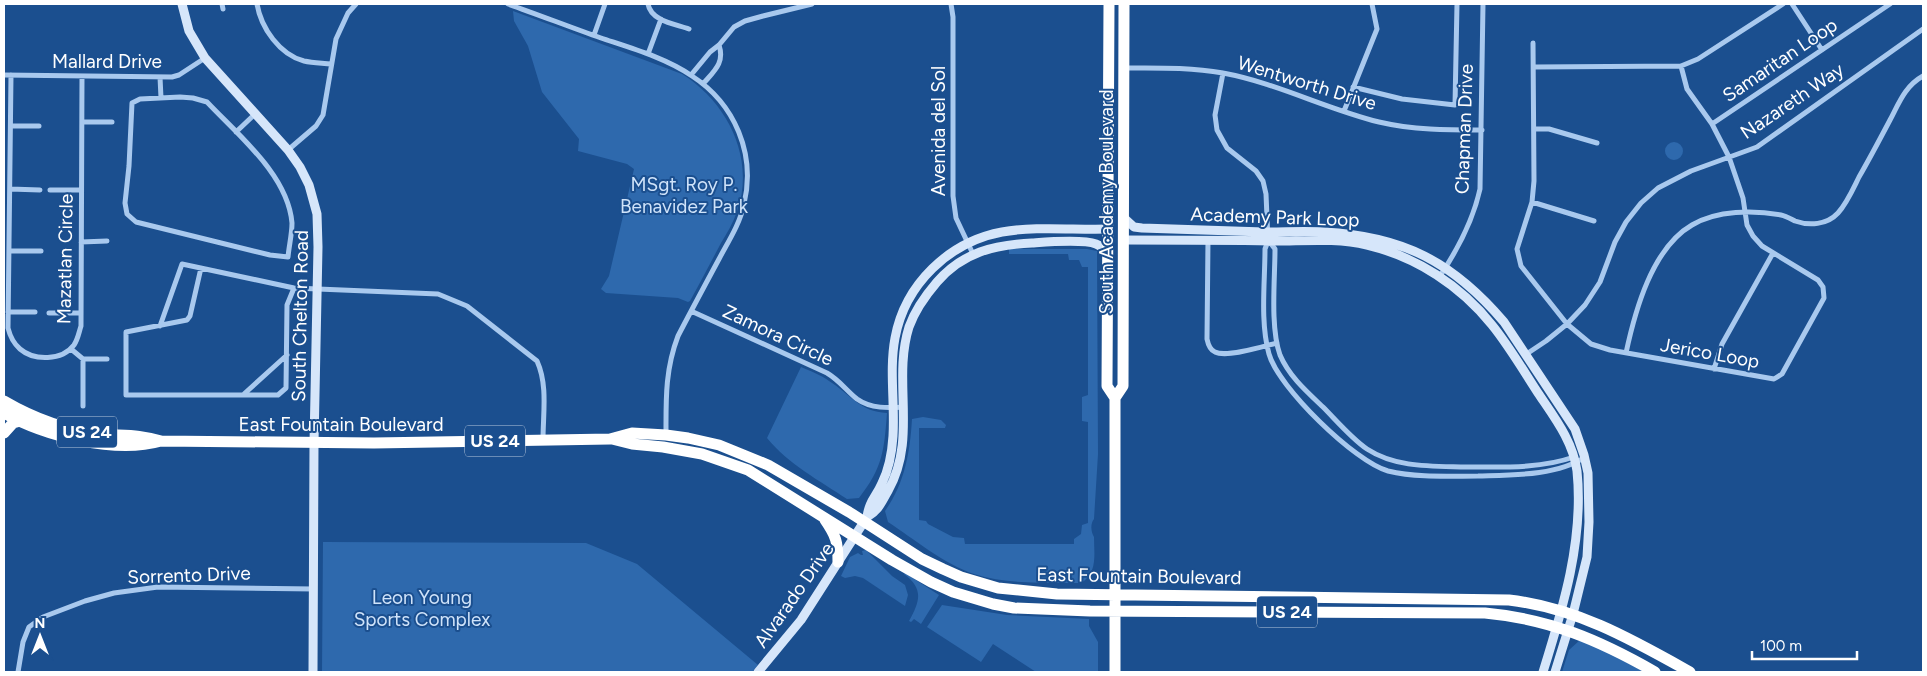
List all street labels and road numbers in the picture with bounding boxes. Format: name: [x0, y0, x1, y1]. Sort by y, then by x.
street label: Samaritan Loop: [1718, 13, 1842, 107]
street label: Mallard Drive: [52, 50, 162, 73]
street label: Wentworth Drive: [1235, 51, 1379, 115]
street label: Nazareth Way: [1736, 58, 1848, 144]
street label: Chapman Drive: [1450, 63, 1478, 195]
street label: Avenida del Sol: [927, 66, 950, 196]
street label: South Academy Boulevard: [1095, 89, 1118, 315]
street label: Mazatlan Circle: [52, 194, 78, 324]
street label: Academy Park Loop: [1190, 203, 1360, 231]
street label: South Chelton Road: [287, 230, 313, 402]
street label: Zamora Circle: [719, 299, 837, 371]
street label: Jerico Loop: [1659, 333, 1761, 373]
street label: East Fountain Boulevard: [238, 413, 444, 436]
road number: US 24: [57, 417, 117, 448]
road number: US 24: [465, 426, 525, 456]
street label: Alvarado Drive: [749, 538, 839, 652]
street label: Sorrento Drive: [127, 561, 251, 589]
street label: East Fountain Boulevard: [1036, 563, 1242, 589]
road number: US 24: [1257, 596, 1317, 628]

